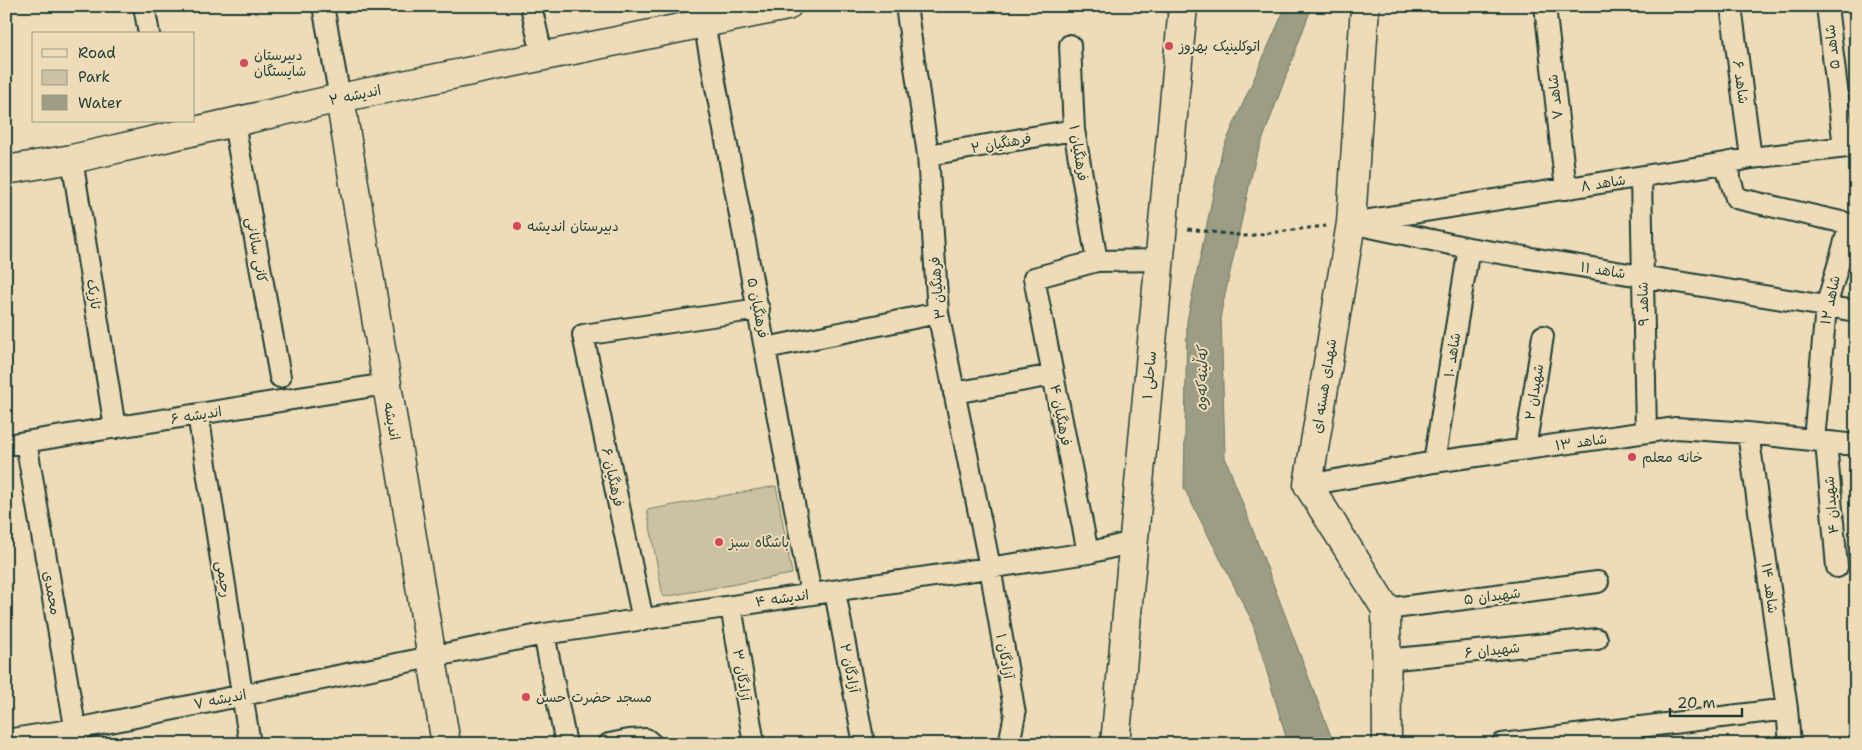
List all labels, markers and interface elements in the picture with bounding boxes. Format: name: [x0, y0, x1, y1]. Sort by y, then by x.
street label: شاهد ۵: [1820, 23, 1844, 71]
legend: [32, 32, 195, 122]
place label: اتوکلینیک بهروز: [1178, 37, 1260, 55]
marker: اتوکلینیک بهروز: [1163, 40, 1175, 52]
text: Road: [78, 43, 116, 63]
place label: دبیرستان شایستگان: [254, 46, 306, 80]
marker: دبیرستان شایستگان: [238, 57, 250, 69]
street label: شاهد ۶: [1729, 59, 1753, 105]
text: Park: [78, 67, 110, 87]
street label: شاهد ۷: [1543, 73, 1567, 121]
street label: اندیشه ۲: [327, 81, 383, 109]
text: Water: [78, 93, 122, 113]
street label: فرهنگیان ۱: [1066, 124, 1092, 182]
street label: فرهنگیان ۲: [969, 129, 1033, 157]
street label: شاهد ۸: [1579, 171, 1627, 195]
street label: کانی سانانی: [242, 216, 272, 284]
place label: دبیرستان اندیشه: [527, 217, 619, 235]
marker: دبیرستان اندیشه: [511, 220, 523, 232]
street label: فرهنگیان ۳: [925, 256, 949, 320]
street label: شاهد ۱۱: [1579, 258, 1627, 282]
street label: شاهد ۱۲: [1816, 274, 1844, 326]
street label: فرهنگیان ۵: [743, 276, 773, 340]
street label: تازیک: [83, 278, 105, 311]
street label: شاهد ۹: [1634, 282, 1652, 326]
street label: شاهد ۱۰: [1440, 331, 1464, 379]
street label: شهدای هسته ای: [1308, 337, 1340, 435]
water label: کەڵینەکەوە: [1190, 344, 1213, 411]
street label: ساحلی ۱: [1138, 350, 1160, 400]
street label: شهیدان ۲: [1521, 363, 1547, 421]
street label: فرهنگیان ۴: [1046, 383, 1076, 447]
street label: اندیشه: [380, 400, 404, 442]
street label: اندیشه ۶: [169, 402, 223, 428]
street label: شاهد ۱۳: [1554, 429, 1608, 455]
street label: فرهنگیان ۶: [598, 446, 628, 508]
place label: خانه معلم: [1642, 448, 1703, 468]
marker: خانه معلم: [1626, 451, 1638, 463]
street label: شهیدان ۴: [1820, 475, 1842, 535]
place label: باشگاه سبز: [728, 533, 789, 551]
marker: باشگاه سبز: [713, 536, 725, 548]
street label: رحیمی: [212, 559, 236, 599]
street label: شاهد ۱۴: [1758, 561, 1782, 615]
street label: محمدی: [39, 570, 65, 616]
street label: شهیدان ۵: [1463, 584, 1521, 608]
street label: اندیشه ۴: [754, 585, 810, 611]
street label: آزادگان ۱: [992, 632, 1018, 681]
street label: شهیدان ۶: [1463, 638, 1521, 662]
street label: آزادگان ۲: [836, 642, 864, 695]
street label: آزادگان ۳: [729, 648, 755, 703]
street label: اندیشه ۷: [192, 685, 248, 713]
scale bar: [1670, 685, 1742, 717]
place label: مسجد حضرت حسن: [536, 688, 652, 706]
marker: مسجد حضرت حسن: [520, 691, 532, 703]
text: 20 m: [1677, 693, 1716, 713]

